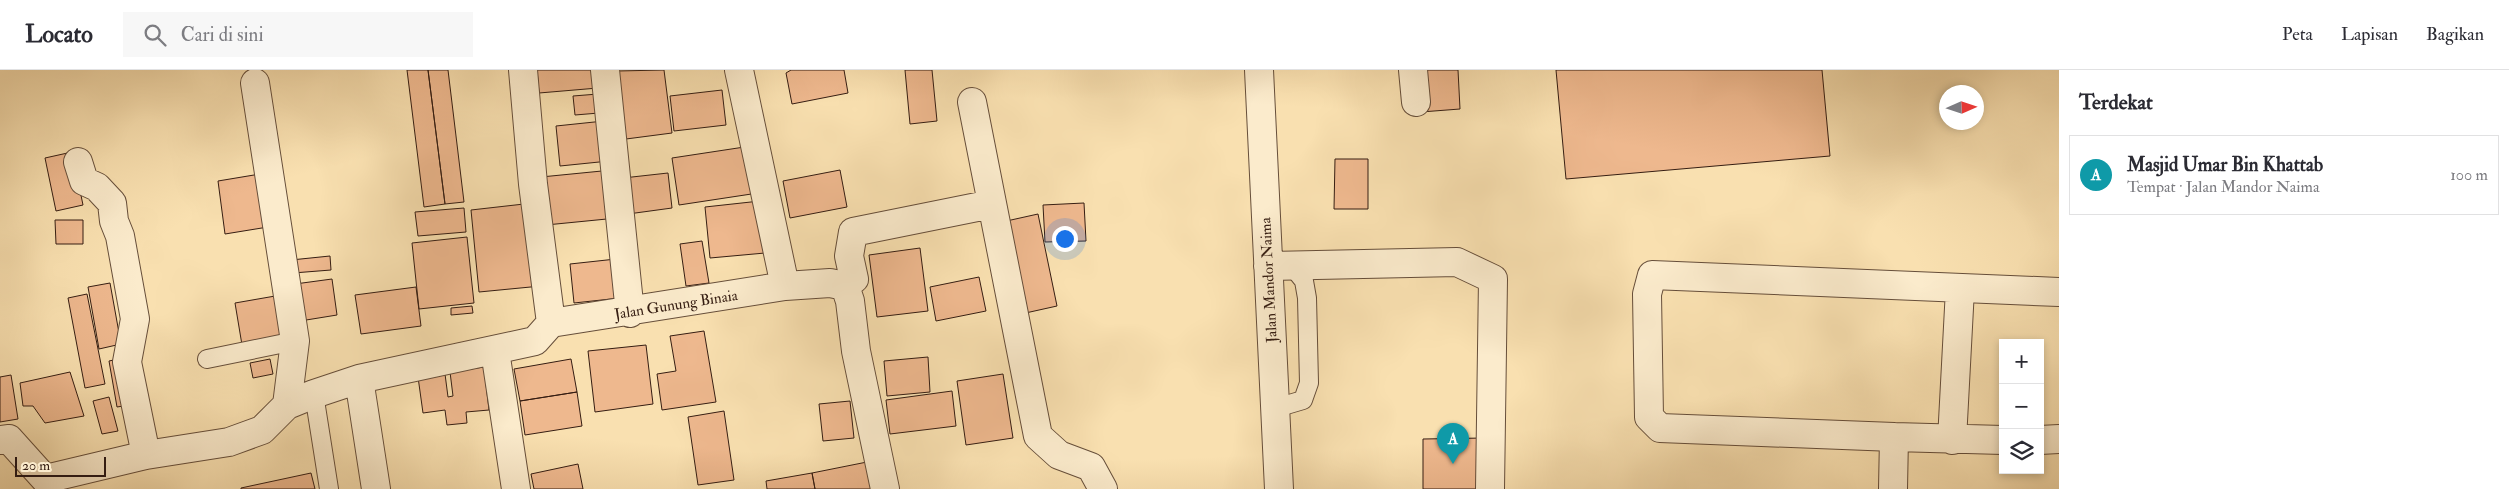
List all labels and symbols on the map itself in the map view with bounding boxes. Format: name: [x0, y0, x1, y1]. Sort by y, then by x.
north arrow: [1939, 85, 1984, 130]
street label: Jalan Mandor Naima: [1256, 216, 1283, 344]
your location: [1052, 226, 1078, 252]
street label: Jalan Gunung Binaia: [612, 286, 740, 325]
pin: A: [1437, 423, 1469, 464]
scale bar: [15, 454, 106, 477]

